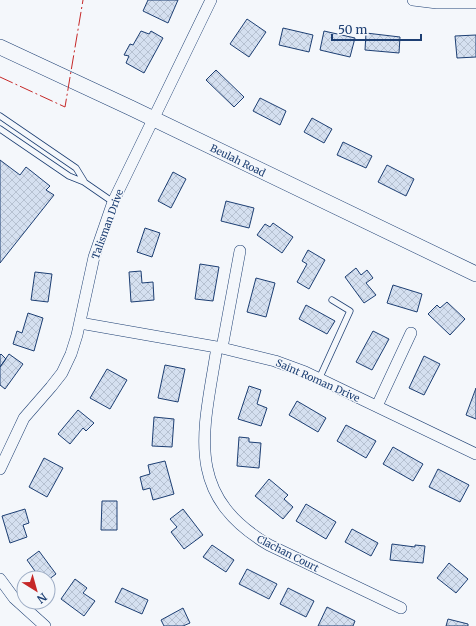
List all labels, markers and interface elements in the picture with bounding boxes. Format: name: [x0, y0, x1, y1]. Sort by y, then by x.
scale bar: [332, 16, 421, 42]
text: 50 m: [338, 22, 367, 37]
street label: Beulah Road: [208, 141, 268, 179]
street label: Talisman Drive: [89, 187, 126, 261]
street label: Saint Roman Drive: [274, 356, 362, 405]
street label: Clachan Court: [255, 532, 321, 575]
north arrow: [16, 570, 56, 610]
text: N: [34, 590, 50, 606]

